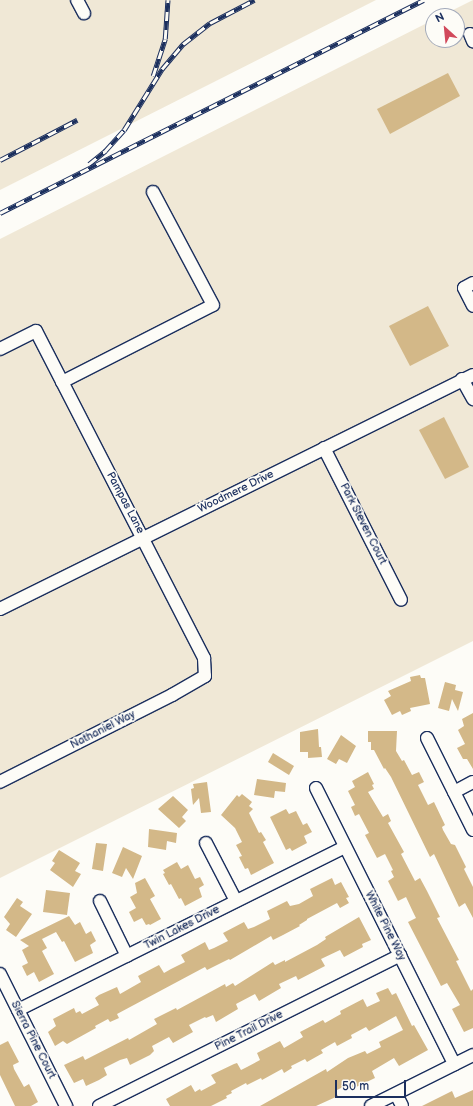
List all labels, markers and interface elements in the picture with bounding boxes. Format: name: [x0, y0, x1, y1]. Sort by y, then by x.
north arrow: [425, 8, 465, 48]
text: N: [433, 10, 446, 25]
street label: Woodmere Drive: [196, 468, 276, 516]
street label: Pampas Lane: [103, 470, 147, 536]
street label: Park Steven Court: [337, 481, 389, 567]
street label: Nathaniel Way: [68, 708, 138, 752]
street label: White Pine Way: [362, 889, 408, 963]
street label: Twin Lakes Drive: [142, 903, 222, 953]
street label: Sierra Pine Court: [8, 999, 58, 1081]
street label: Pine Trail Drive: [213, 1008, 285, 1054]
scale bar: [337, 1072, 408, 1098]
text: 50 m: [342, 1079, 369, 1094]

